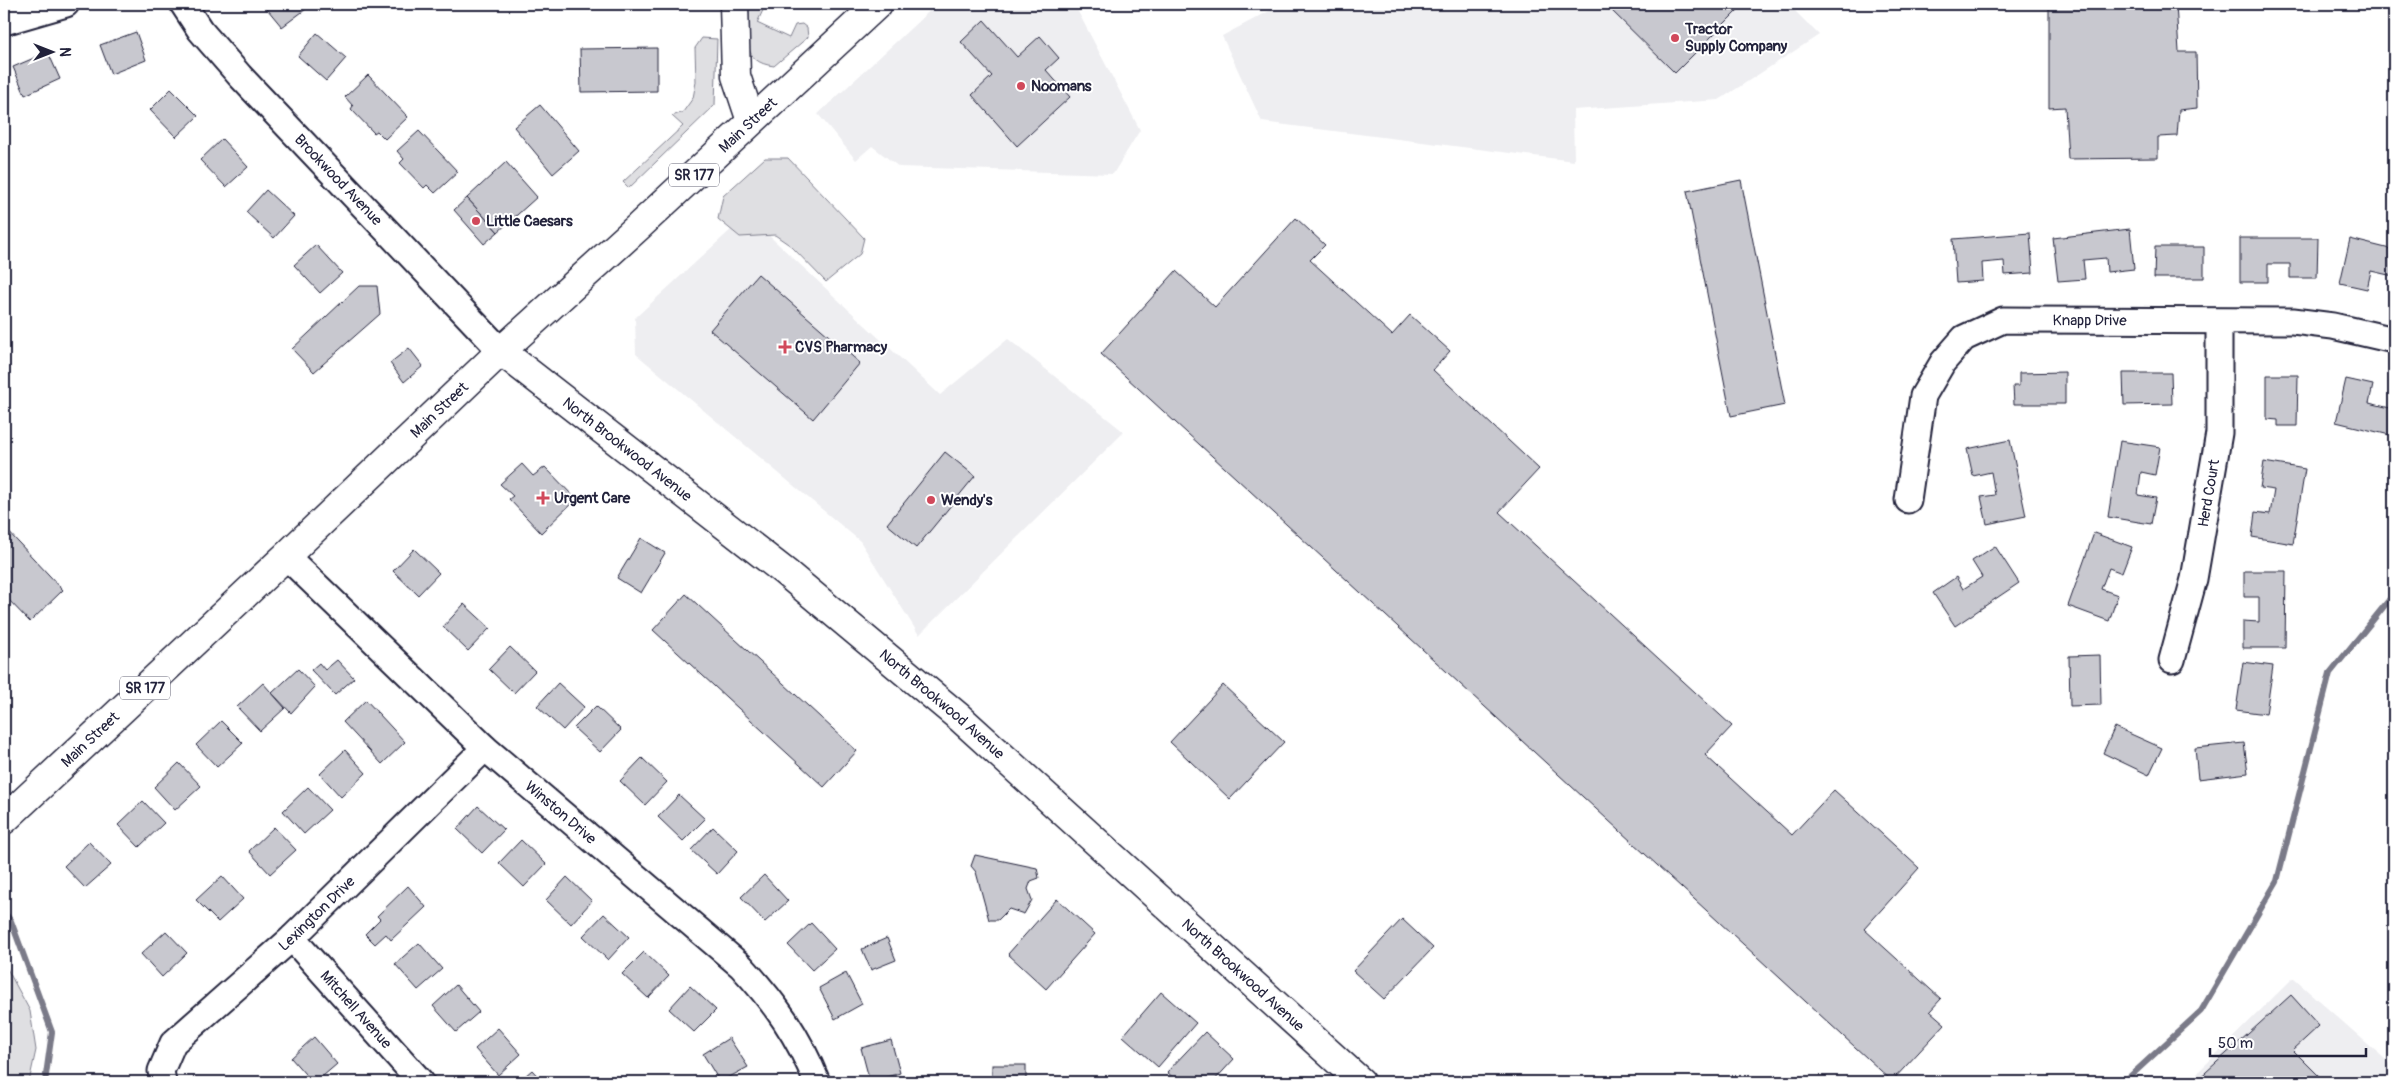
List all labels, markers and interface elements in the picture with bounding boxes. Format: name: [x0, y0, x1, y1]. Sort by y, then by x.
place label: Tractor Supply Company: [1684, 20, 1788, 56]
north arrow: [28, 28, 78, 78]
marker: Tractor Supply Company: [1669, 32, 1681, 44]
text: N: [56, 47, 73, 57]
place label: Noomans: [1031, 77, 1092, 96]
marker: Noomans: [1015, 80, 1027, 92]
street label: Main Street: [715, 93, 782, 157]
street label: Brookwood Avenue: [291, 130, 387, 230]
road number: SR 177: [669, 164, 719, 186]
place label: Little Caesars: [486, 212, 573, 231]
marker: Little Caesars: [470, 215, 482, 227]
street label: Knapp Drive: [2053, 311, 2127, 330]
place label: CVS Pharmacy: [795, 338, 888, 357]
marker: CVS Pharmacy: [779, 341, 791, 353]
street label: Main Street: [406, 377, 473, 442]
street label: North Brookwood Avenue: [559, 393, 696, 506]
street label: Herd Court: [2194, 457, 2224, 528]
place label: Urgent Care: [554, 489, 631, 508]
marker: Urgent Care: [536, 491, 550, 505]
place label: Wendy's: [941, 491, 993, 510]
marker: Wendy's: [925, 494, 937, 506]
street label: North Brookwood Avenue: [875, 645, 1009, 764]
road number: SR 177: [120, 676, 170, 700]
street label: Main Street: [57, 707, 124, 771]
street label: Winston Drive: [521, 777, 601, 849]
street label: Lexington Drive: [274, 872, 359, 955]
street label: North Brookwood Avenue: [1178, 914, 1309, 1036]
street label: Mitchell Avenue: [316, 967, 396, 1053]
scale bar: [2210, 1026, 2367, 1058]
text: 50 m: [2218, 1034, 2253, 1053]

